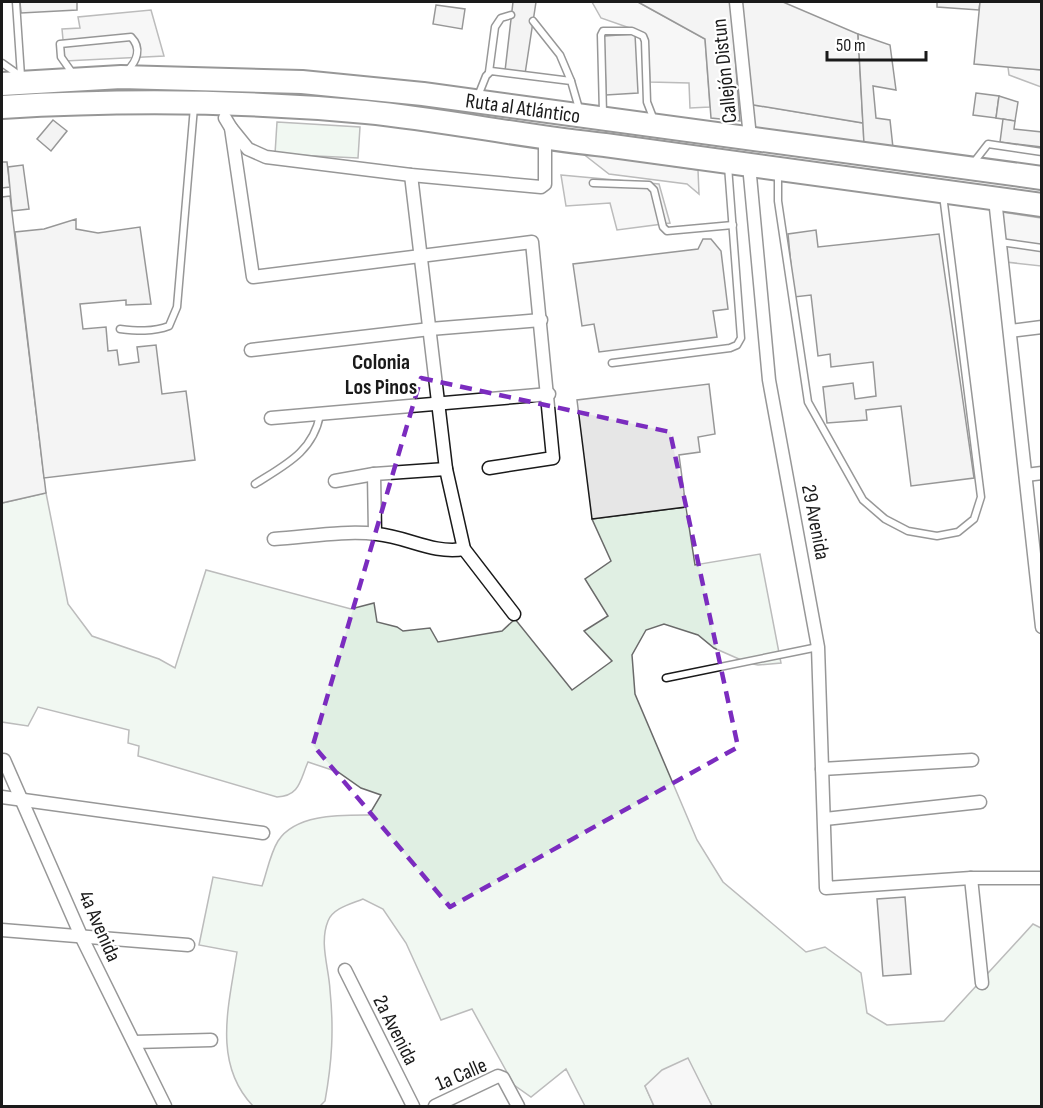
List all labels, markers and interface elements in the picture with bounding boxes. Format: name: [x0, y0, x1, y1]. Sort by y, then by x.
street label: Callejón Distun: [707, 17, 742, 124]
scale bar: [827, 24, 926, 62]
text: 50 m: [836, 35, 866, 56]
street label: Ruta al Atlántico: [464, 88, 582, 129]
district label: Colonia Los Pinos: [345, 349, 417, 401]
street label: 29 Avenida: [796, 482, 835, 562]
street label: 4a Avenida: [73, 887, 126, 966]
street label: 2a Avenida: [367, 991, 424, 1069]
street label: 1a Calle: [432, 1053, 491, 1096]

